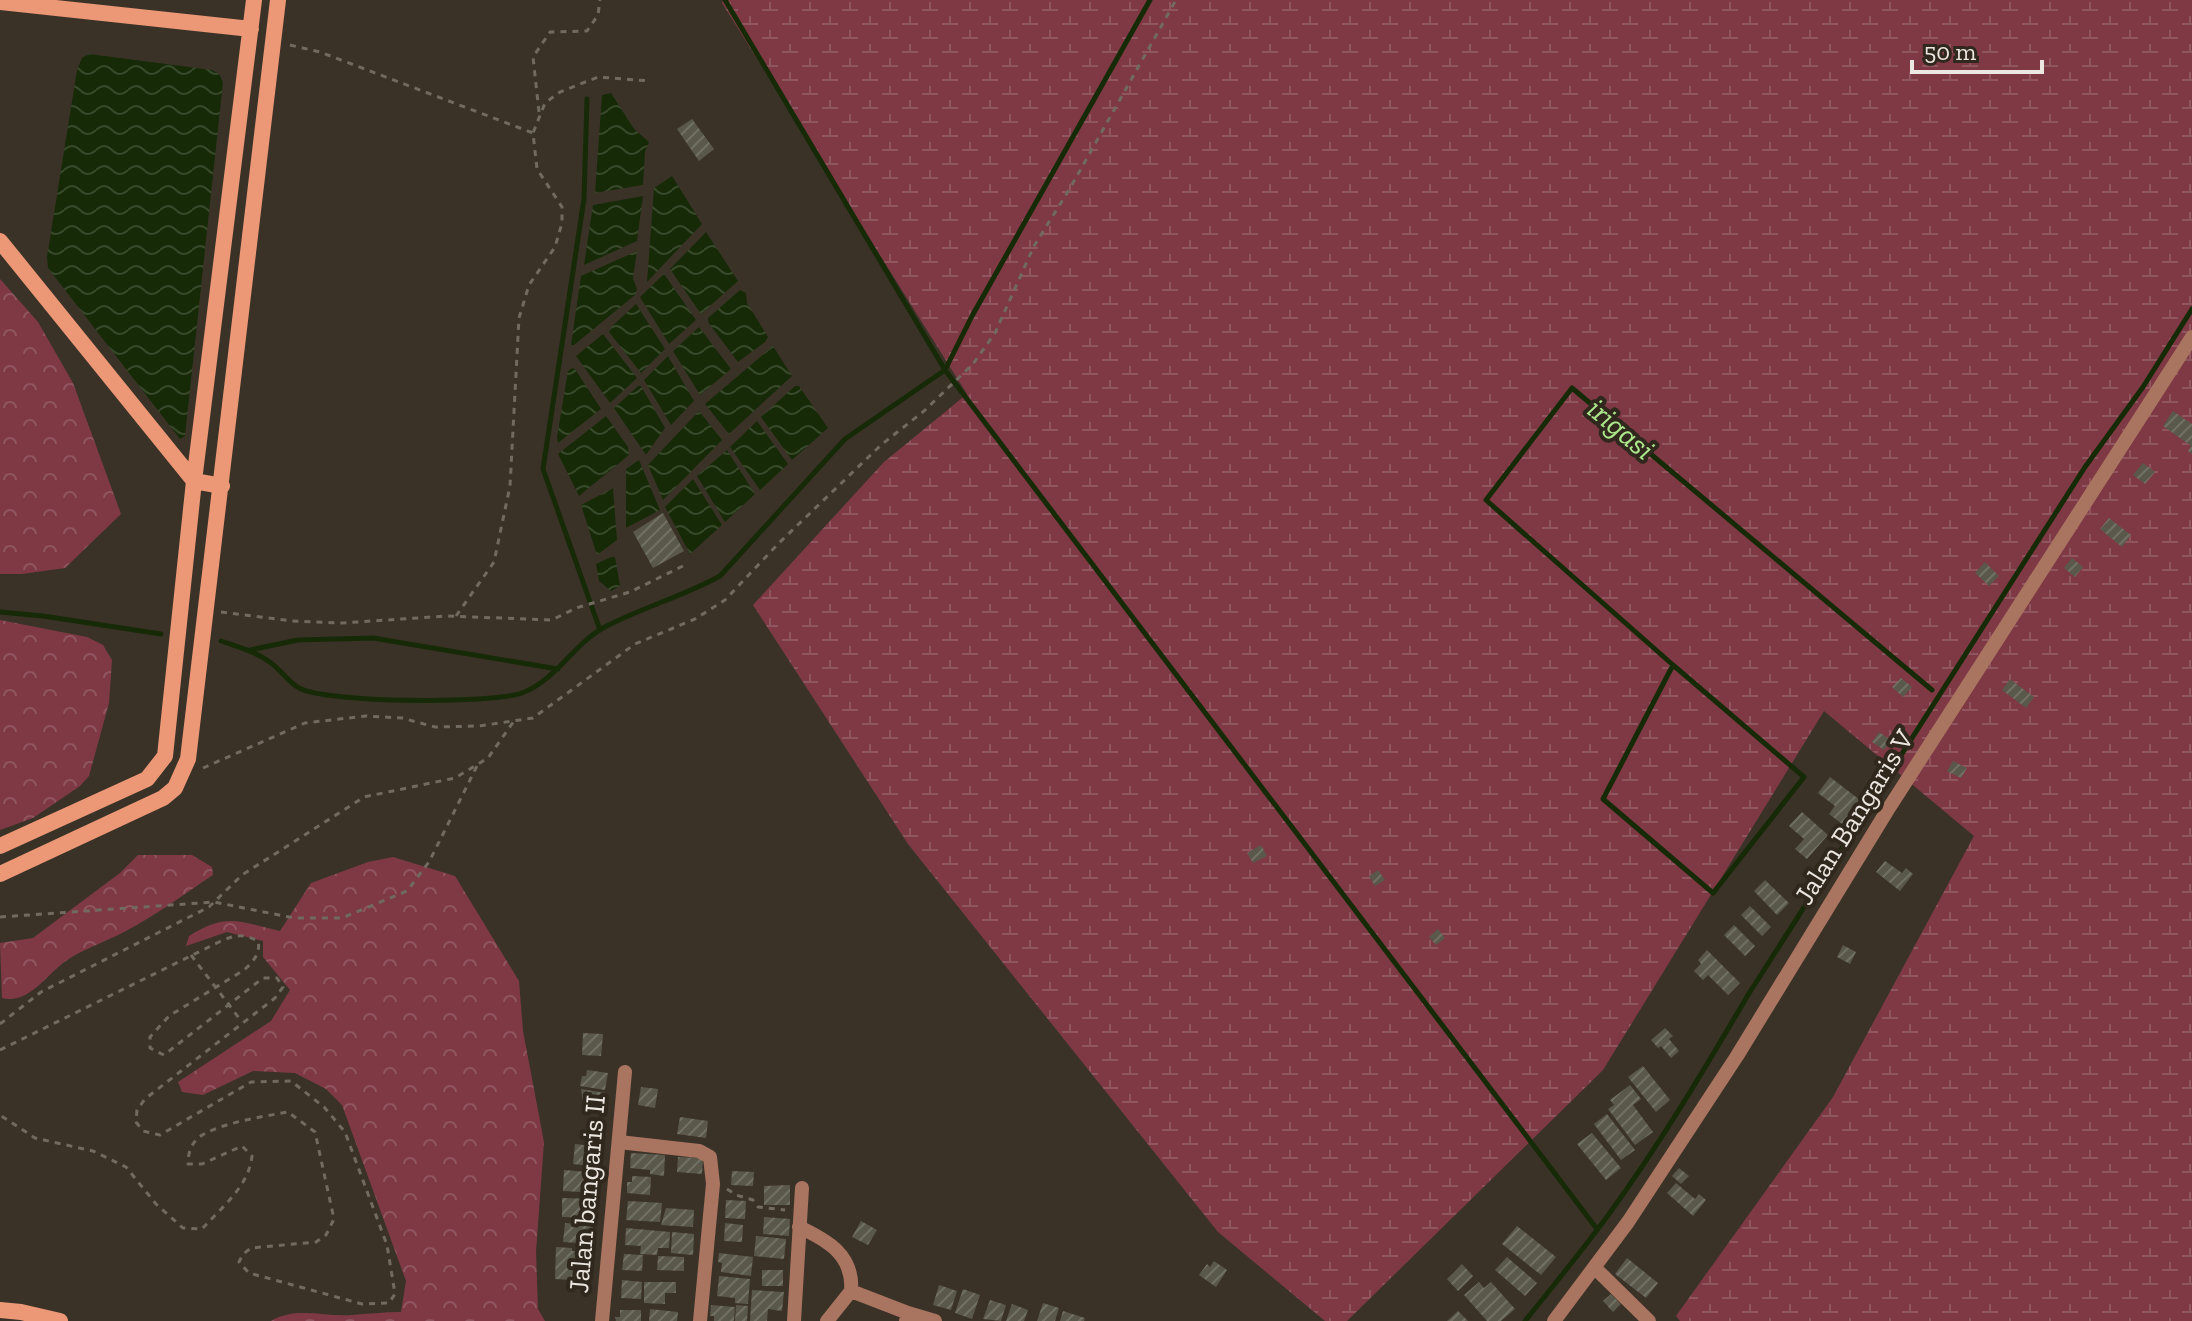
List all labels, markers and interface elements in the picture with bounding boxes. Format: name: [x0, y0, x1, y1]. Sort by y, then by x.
scale bar: [1912, 24, 2042, 74]
text: 50 m: [1924, 37, 1977, 66]
water label: irigasi: [1580, 391, 1662, 467]
street label: Jalan Bangaris V: [1787, 723, 1921, 910]
street label: Jalan bangaris II: [562, 1094, 612, 1294]

